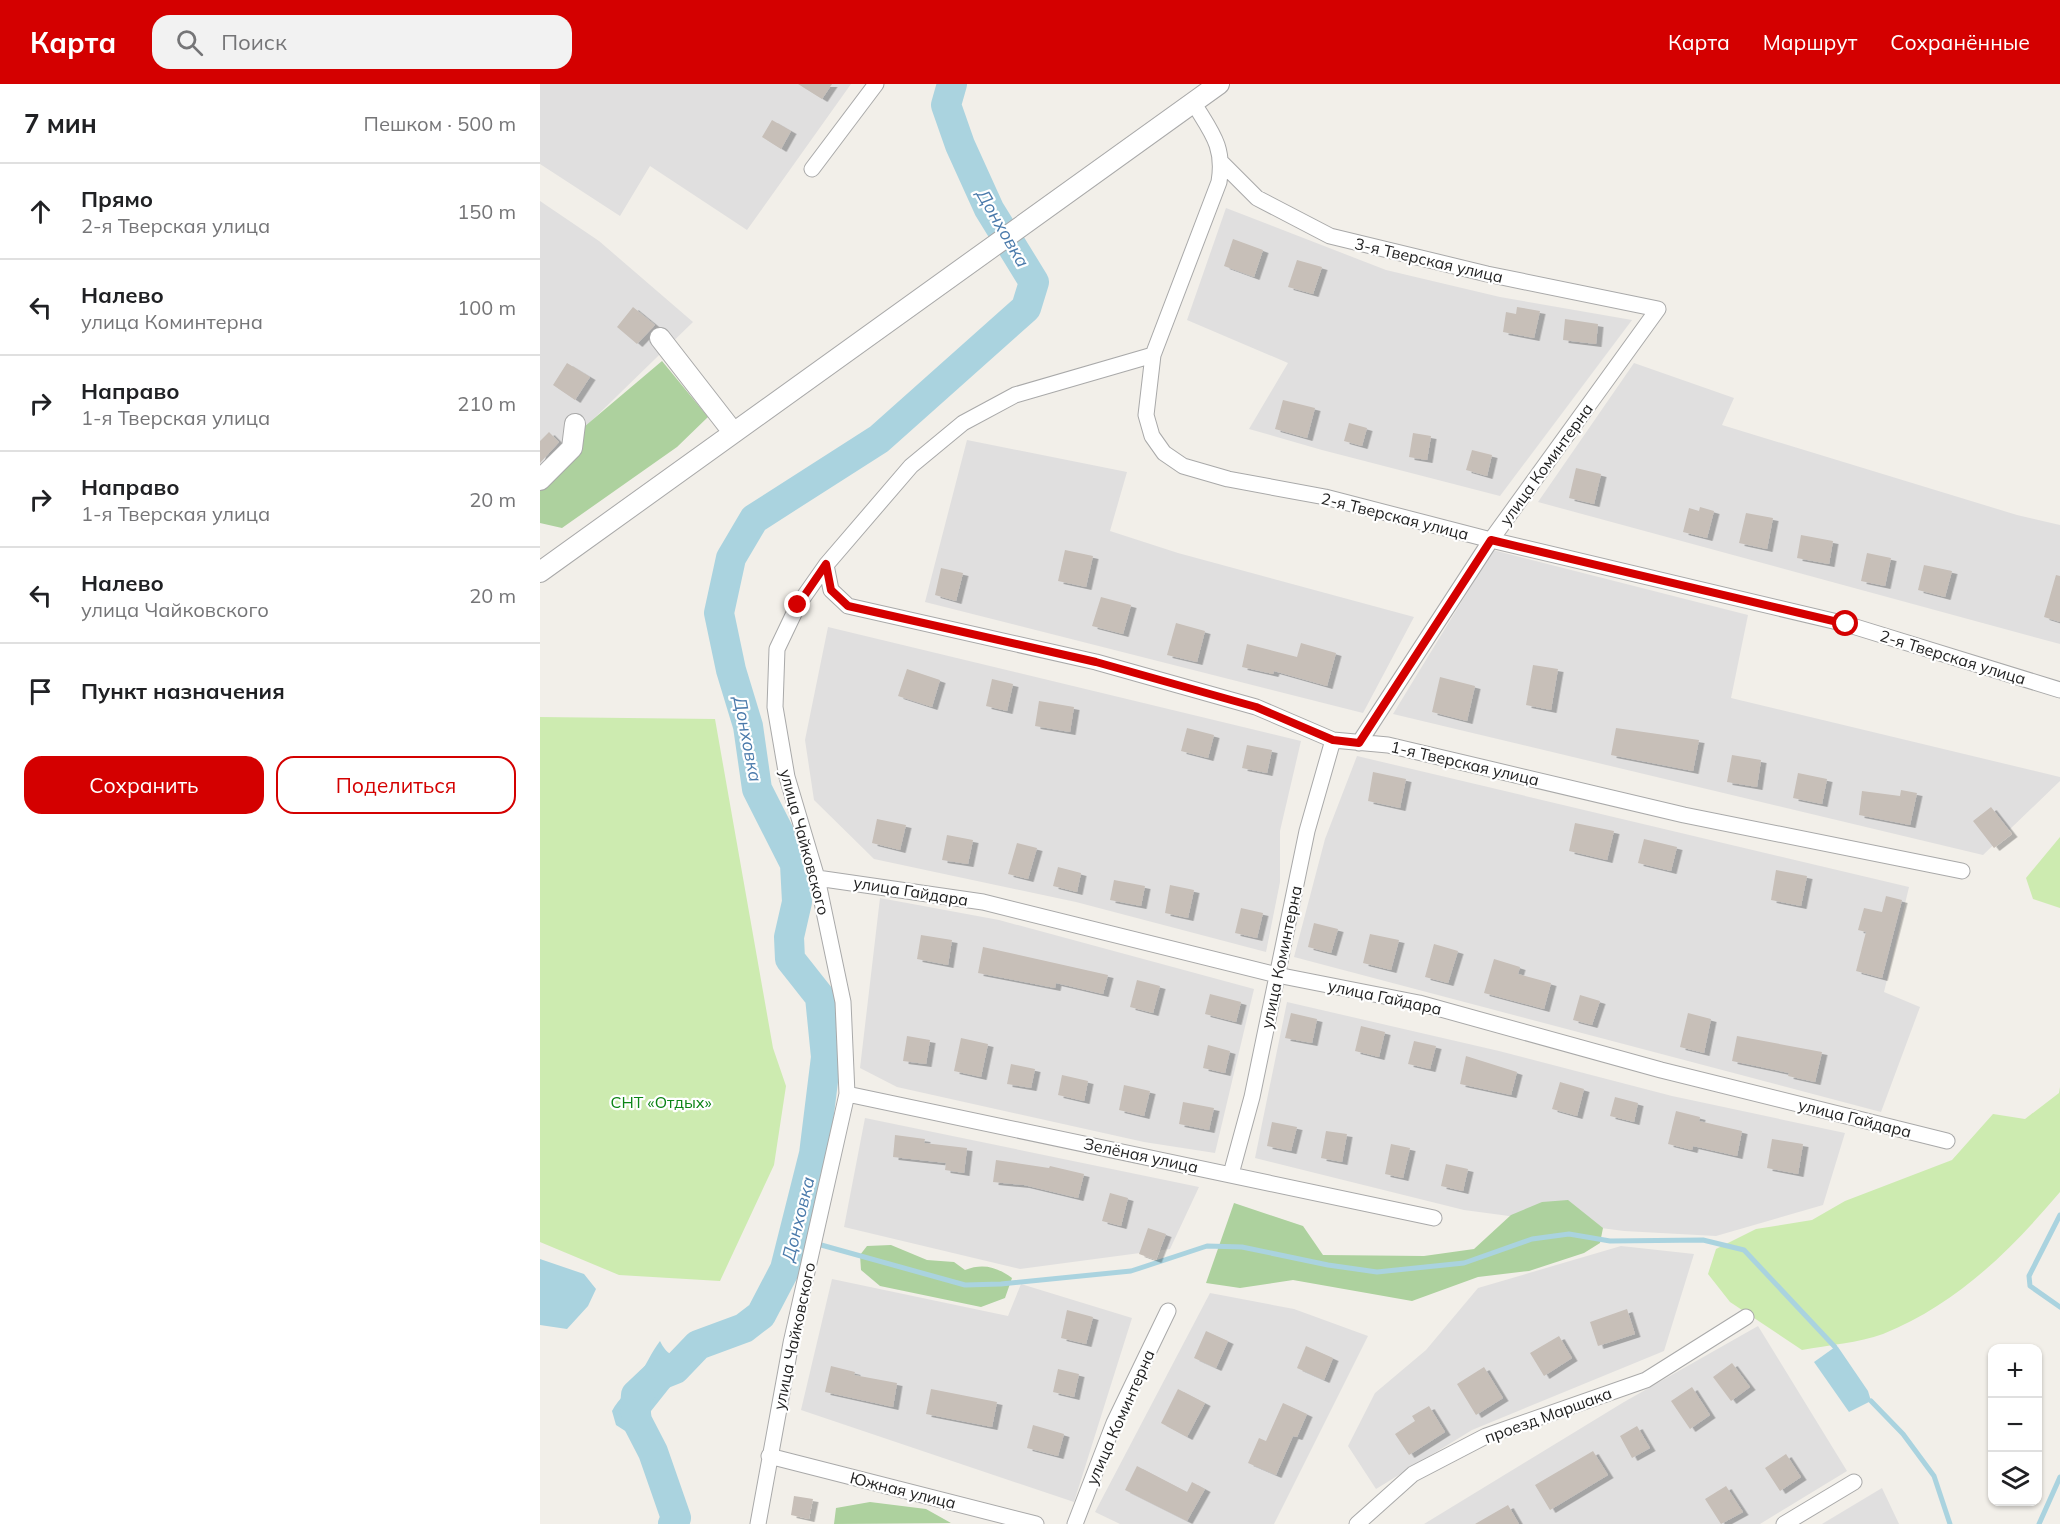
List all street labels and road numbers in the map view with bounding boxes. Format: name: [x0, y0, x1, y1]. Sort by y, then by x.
street label: 3-я Тверская улица: [1353, 233, 1505, 287]
street label: улица Коминтерна: [1495, 399, 1597, 529]
street label: 2-я Тверская улица: [1319, 488, 1471, 544]
street label: 2-я Тверская улица: [1878, 625, 2028, 689]
street label: 1-я Тверская улица: [1389, 736, 1541, 790]
street label: улица Чайковского: [776, 767, 834, 917]
street label: улица Гайдара: [852, 872, 970, 910]
street label: улица Коминтерна: [1256, 884, 1306, 1030]
street label: улица Гайдара: [1326, 975, 1444, 1019]
street label: улица Гайдара: [1796, 1094, 1914, 1142]
street label: Зелёная улица: [1082, 1133, 1200, 1177]
street label: улица Чайковского: [769, 1260, 819, 1412]
street label: улица Коминтерна: [1081, 1346, 1159, 1488]
street label: проезд Маршака: [1482, 1383, 1614, 1447]
street label: Южная улица: [848, 1467, 958, 1513]

